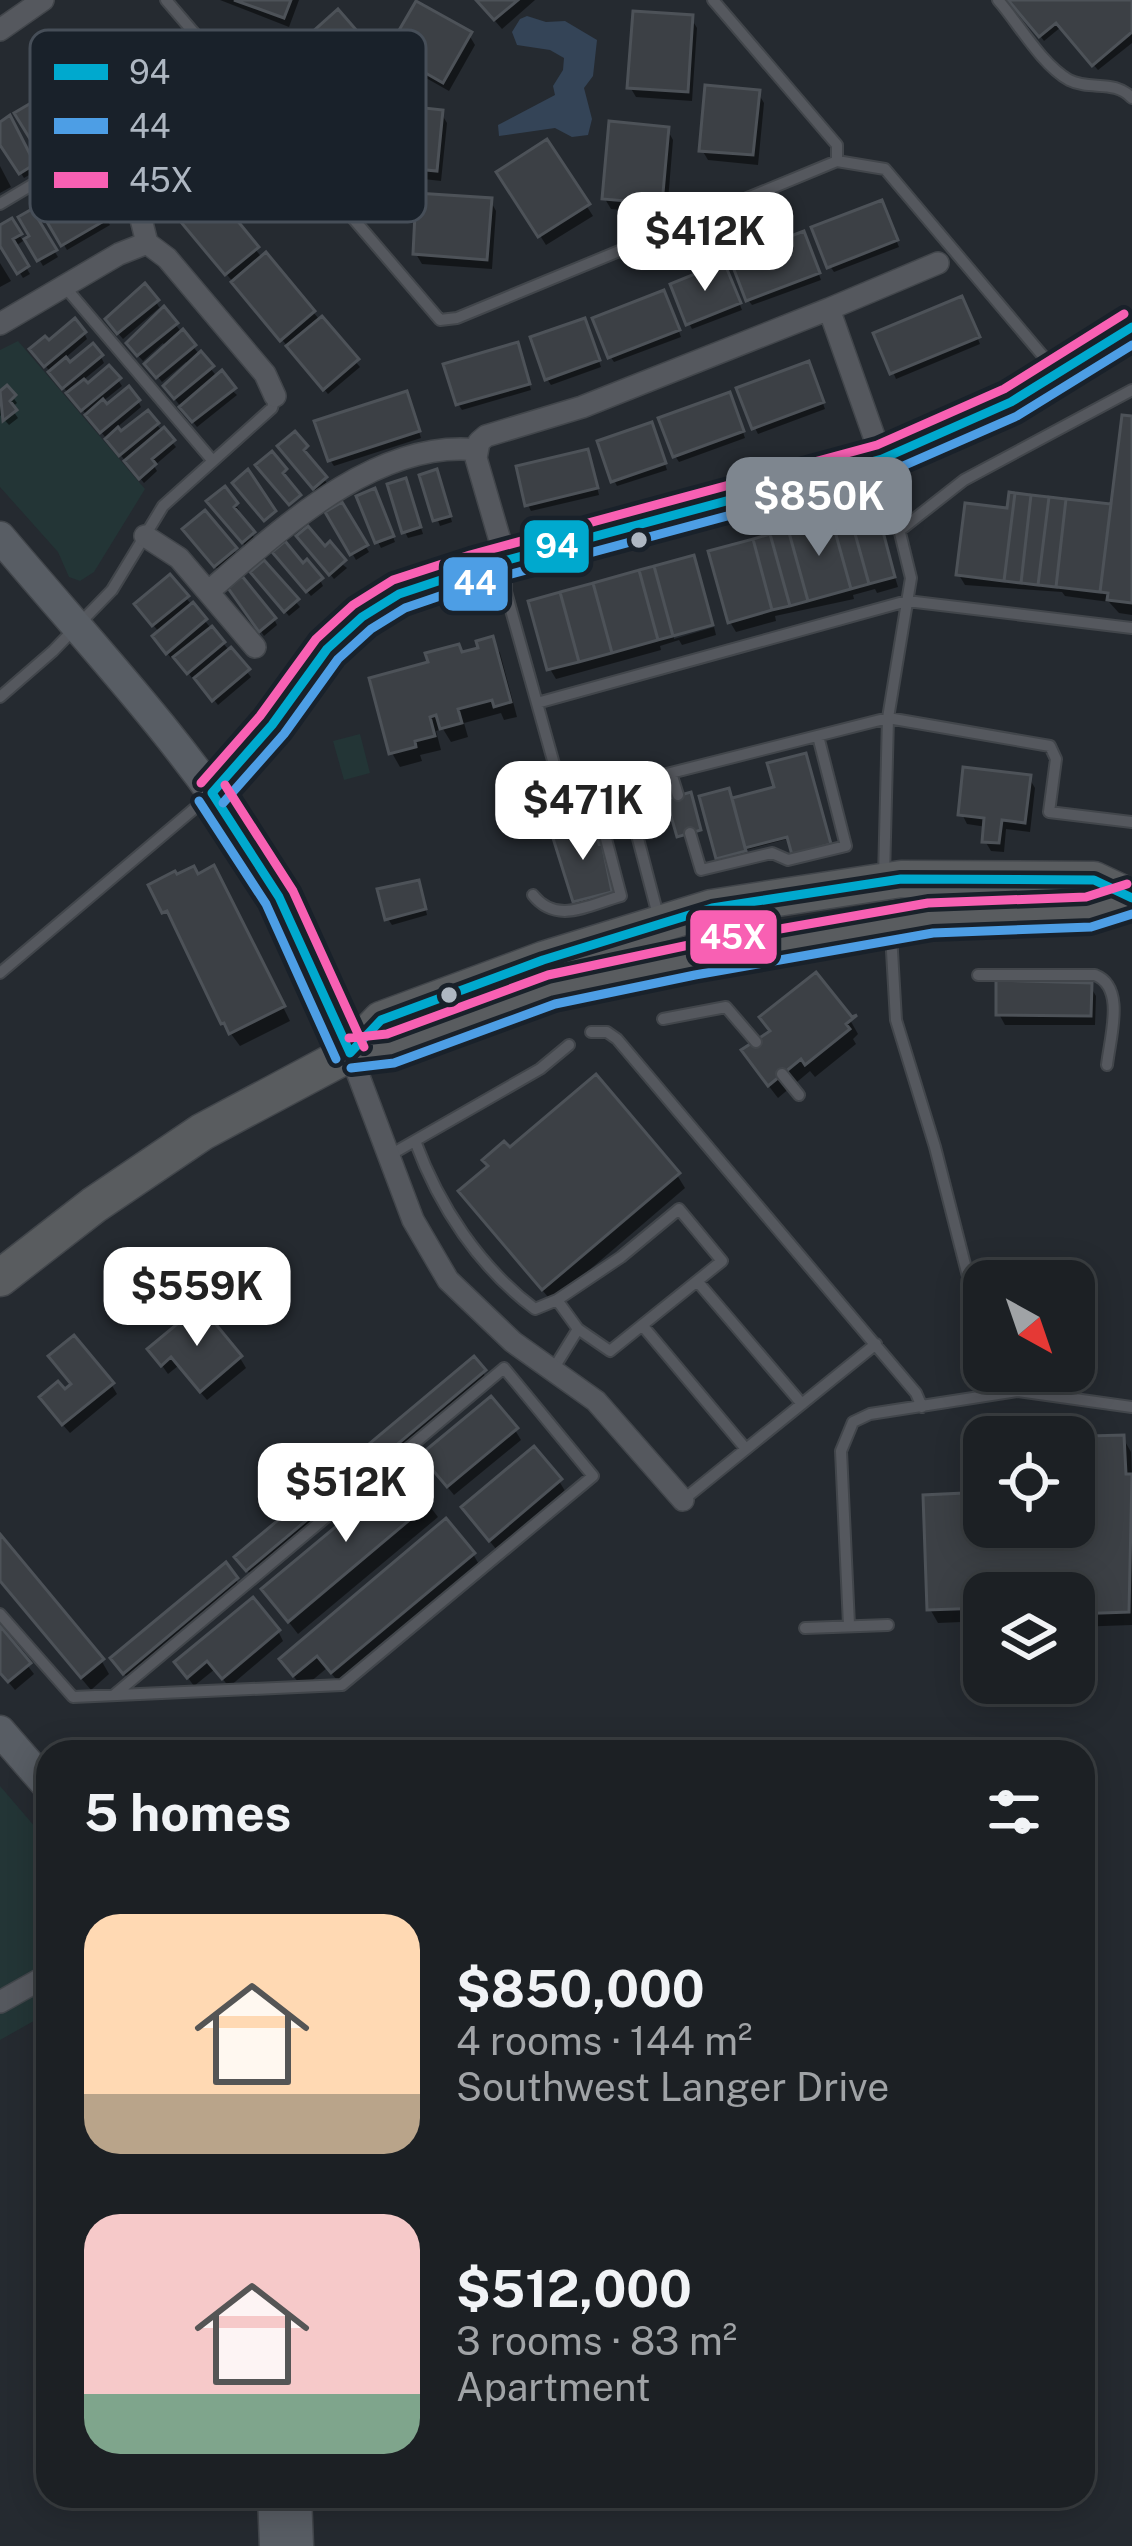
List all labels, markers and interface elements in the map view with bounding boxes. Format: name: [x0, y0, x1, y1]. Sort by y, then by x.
legend: [30, 30, 426, 222]
text: 94: [129, 53, 170, 91]
text: 44: [129, 107, 170, 145]
text: 45X: [129, 161, 193, 199]
pin: $412K: [621, 192, 789, 294]
text: $412K: [644, 208, 766, 254]
pin: $850K: [735, 457, 903, 559]
text: $850K: [753, 473, 885, 519]
line badge: 94: [522, 518, 591, 575]
text: 94: [535, 527, 579, 565]
unlabelled marker: [628, 529, 650, 551]
line badge: 44: [441, 555, 510, 613]
text: 44: [453, 564, 497, 602]
pin: $471K: [499, 761, 667, 863]
text: $471K: [522, 777, 644, 823]
line badge: 45X: [688, 908, 779, 966]
text: 45X: [699, 918, 767, 956]
unlabelled marker: [438, 984, 460, 1006]
pin: $559K: [113, 1247, 281, 1349]
north arrow: [963, 1260, 1095, 1392]
map controls: [963, 1260, 1095, 1704]
text: $559K: [131, 1263, 263, 1309]
button: locate: [963, 1416, 1095, 1548]
pin: $512K: [262, 1443, 430, 1545]
text: $512K: [285, 1459, 407, 1505]
button: layers: [963, 1572, 1095, 1704]
icon: filters: [981, 1779, 1047, 1845]
text: 5 homes: [84, 1783, 291, 1842]
text: $850,000: [456, 1959, 705, 2018]
icon: home: [180, 1962, 324, 2106]
text: 4 rooms · 144 m²: [456, 2018, 752, 2064]
text: Southwest Langer Drive: [456, 2064, 889, 2110]
text: $512,000: [456, 2259, 692, 2318]
icon: home: [180, 2262, 324, 2406]
text: 3 rooms · 83 m²: [456, 2318, 737, 2364]
text: Apartment: [456, 2364, 651, 2410]

